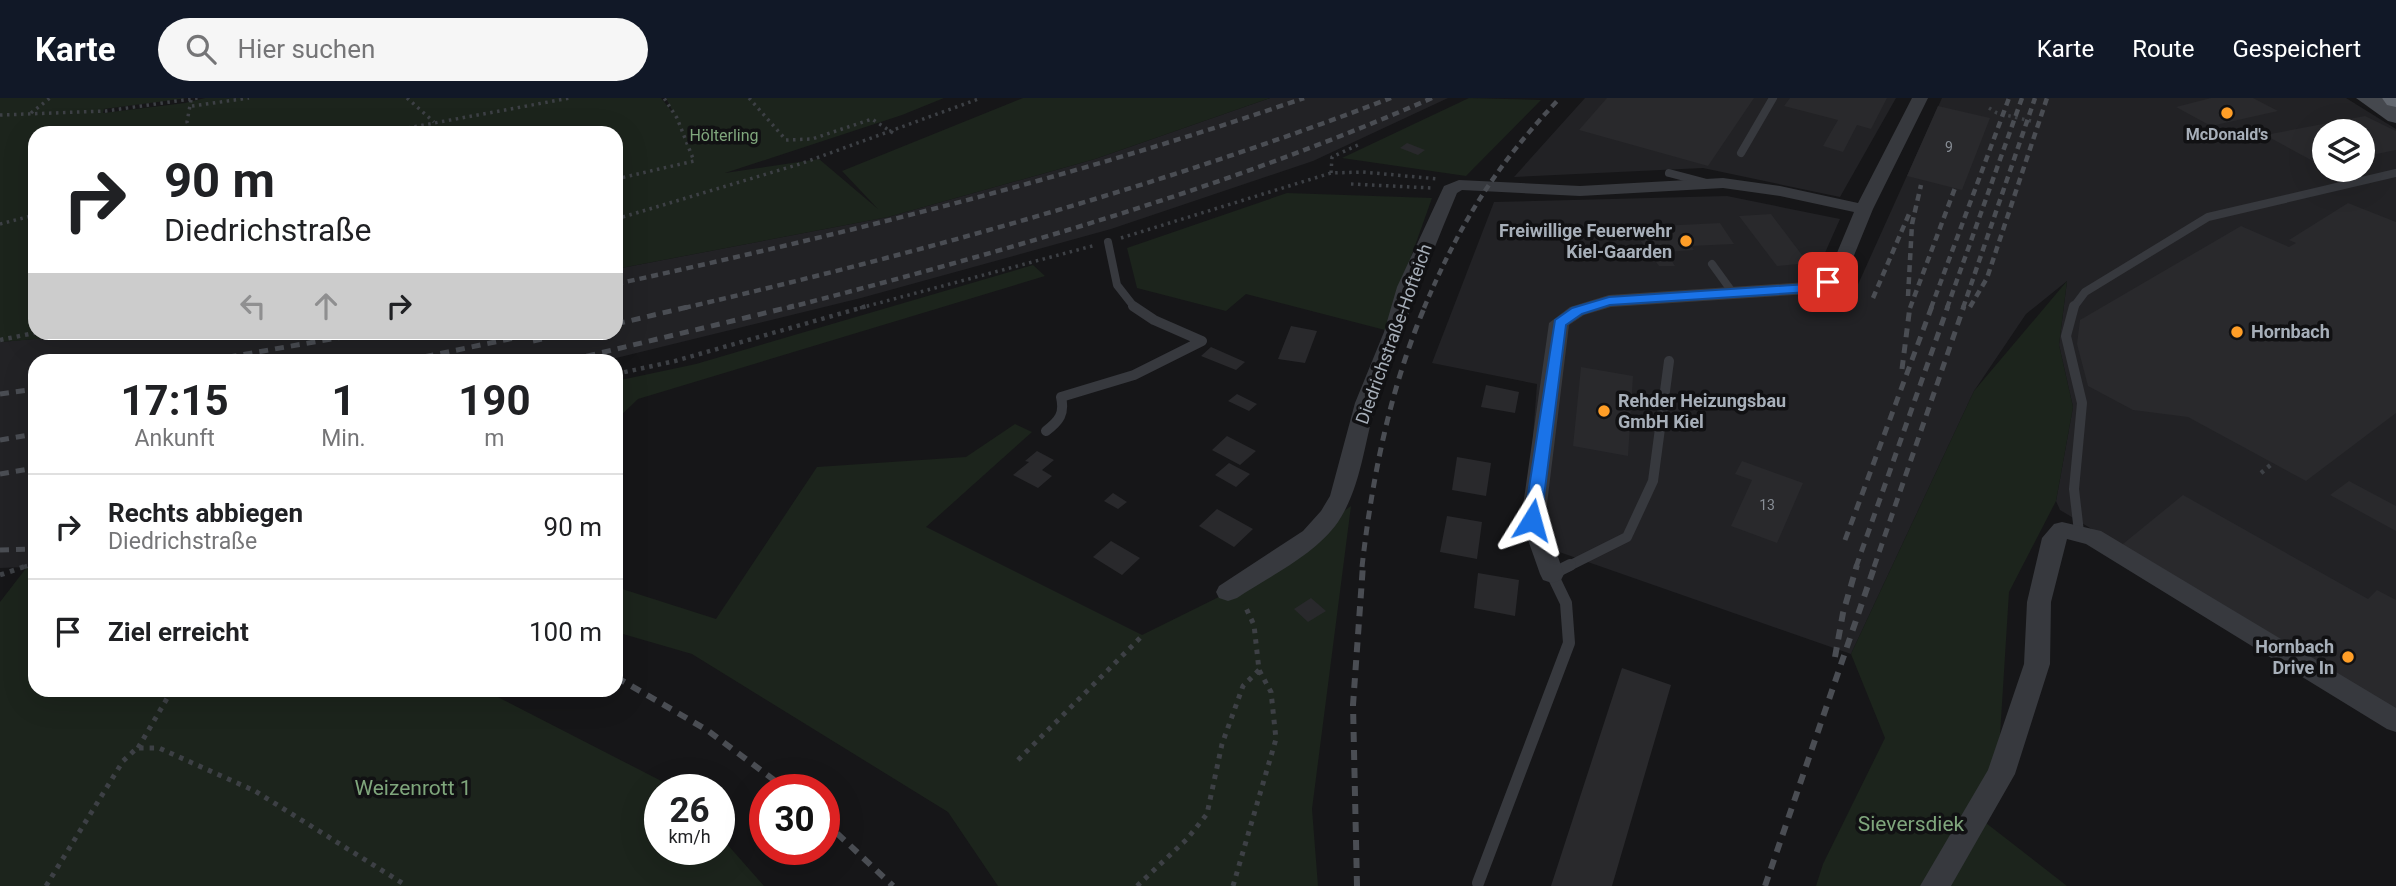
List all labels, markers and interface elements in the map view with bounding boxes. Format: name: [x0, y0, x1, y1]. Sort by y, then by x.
search box: [158, 18, 648, 81]
text: Karte: [35, 30, 116, 69]
icon: search: [182, 30, 220, 68]
text: Hier suchen: [238, 34, 375, 64]
text: Karte: [2037, 35, 2094, 63]
text: Route: [2132, 35, 2194, 63]
text: Gespeichert: [2232, 35, 2361, 63]
marker: McDonald's: [2219, 105, 2235, 121]
map controls: [2312, 119, 2375, 182]
button: layers: [2312, 119, 2375, 182]
place label: McDonald's: [2186, 125, 2268, 144]
park label: Hölterling: [689, 126, 759, 145]
house number: 9: [1945, 139, 1953, 155]
text: 90 m: [164, 152, 275, 209]
icon: right: [49, 154, 140, 245]
text: Diedrichstraße: [164, 211, 371, 249]
place label: Freiwillige Feuerwehr Kiel-Gaarden: [1499, 220, 1672, 262]
marker: Freiwillige Feuerwehr Kiel-Gaarden: [1678, 233, 1694, 249]
street label: Diedrichstraße-Hofteich: [1351, 241, 1436, 427]
pin: [1798, 252, 1858, 312]
icon: arrive: [1809, 263, 1847, 301]
icon: left: [234, 287, 272, 325]
icon: ahead: [307, 287, 345, 325]
icon: right: [380, 287, 418, 325]
place label: Hornbach: [2251, 321, 2330, 342]
marker: Hornbach: [2229, 324, 2245, 340]
text: 17:15: [121, 376, 229, 425]
text: 1: [331, 376, 356, 425]
text: 190: [458, 376, 530, 425]
place label: Rehder Heizungsbau GmbH Kiel: [1618, 390, 1786, 432]
marker: Rehder Heizungsbau GmbH Kiel: [1596, 403, 1612, 419]
text: Ankunft: [134, 425, 215, 452]
text: Min.: [321, 425, 366, 452]
text: m: [484, 425, 504, 452]
position arrow: [1495, 483, 1569, 557]
house number: 13: [1759, 497, 1775, 513]
text: Rechts abbiegen: [108, 498, 303, 528]
icon: right: [49, 508, 87, 546]
text: 90 m: [544, 512, 602, 542]
text: Diedrichstraße: [108, 528, 257, 555]
icon: arrive: [49, 613, 87, 651]
text: Ziel erreicht: [108, 617, 249, 647]
text: 100 m: [529, 617, 602, 647]
place label: Hornbach Drive In: [2255, 636, 2334, 678]
marker: Hornbach Drive In: [2340, 649, 2356, 665]
speed limit sign: 30: [749, 774, 840, 865]
park label: Weizenrott 1: [354, 776, 472, 800]
text: 26: [669, 790, 710, 831]
park label: Sieversdiek: [1858, 812, 1965, 836]
text: km/h: [668, 826, 711, 847]

